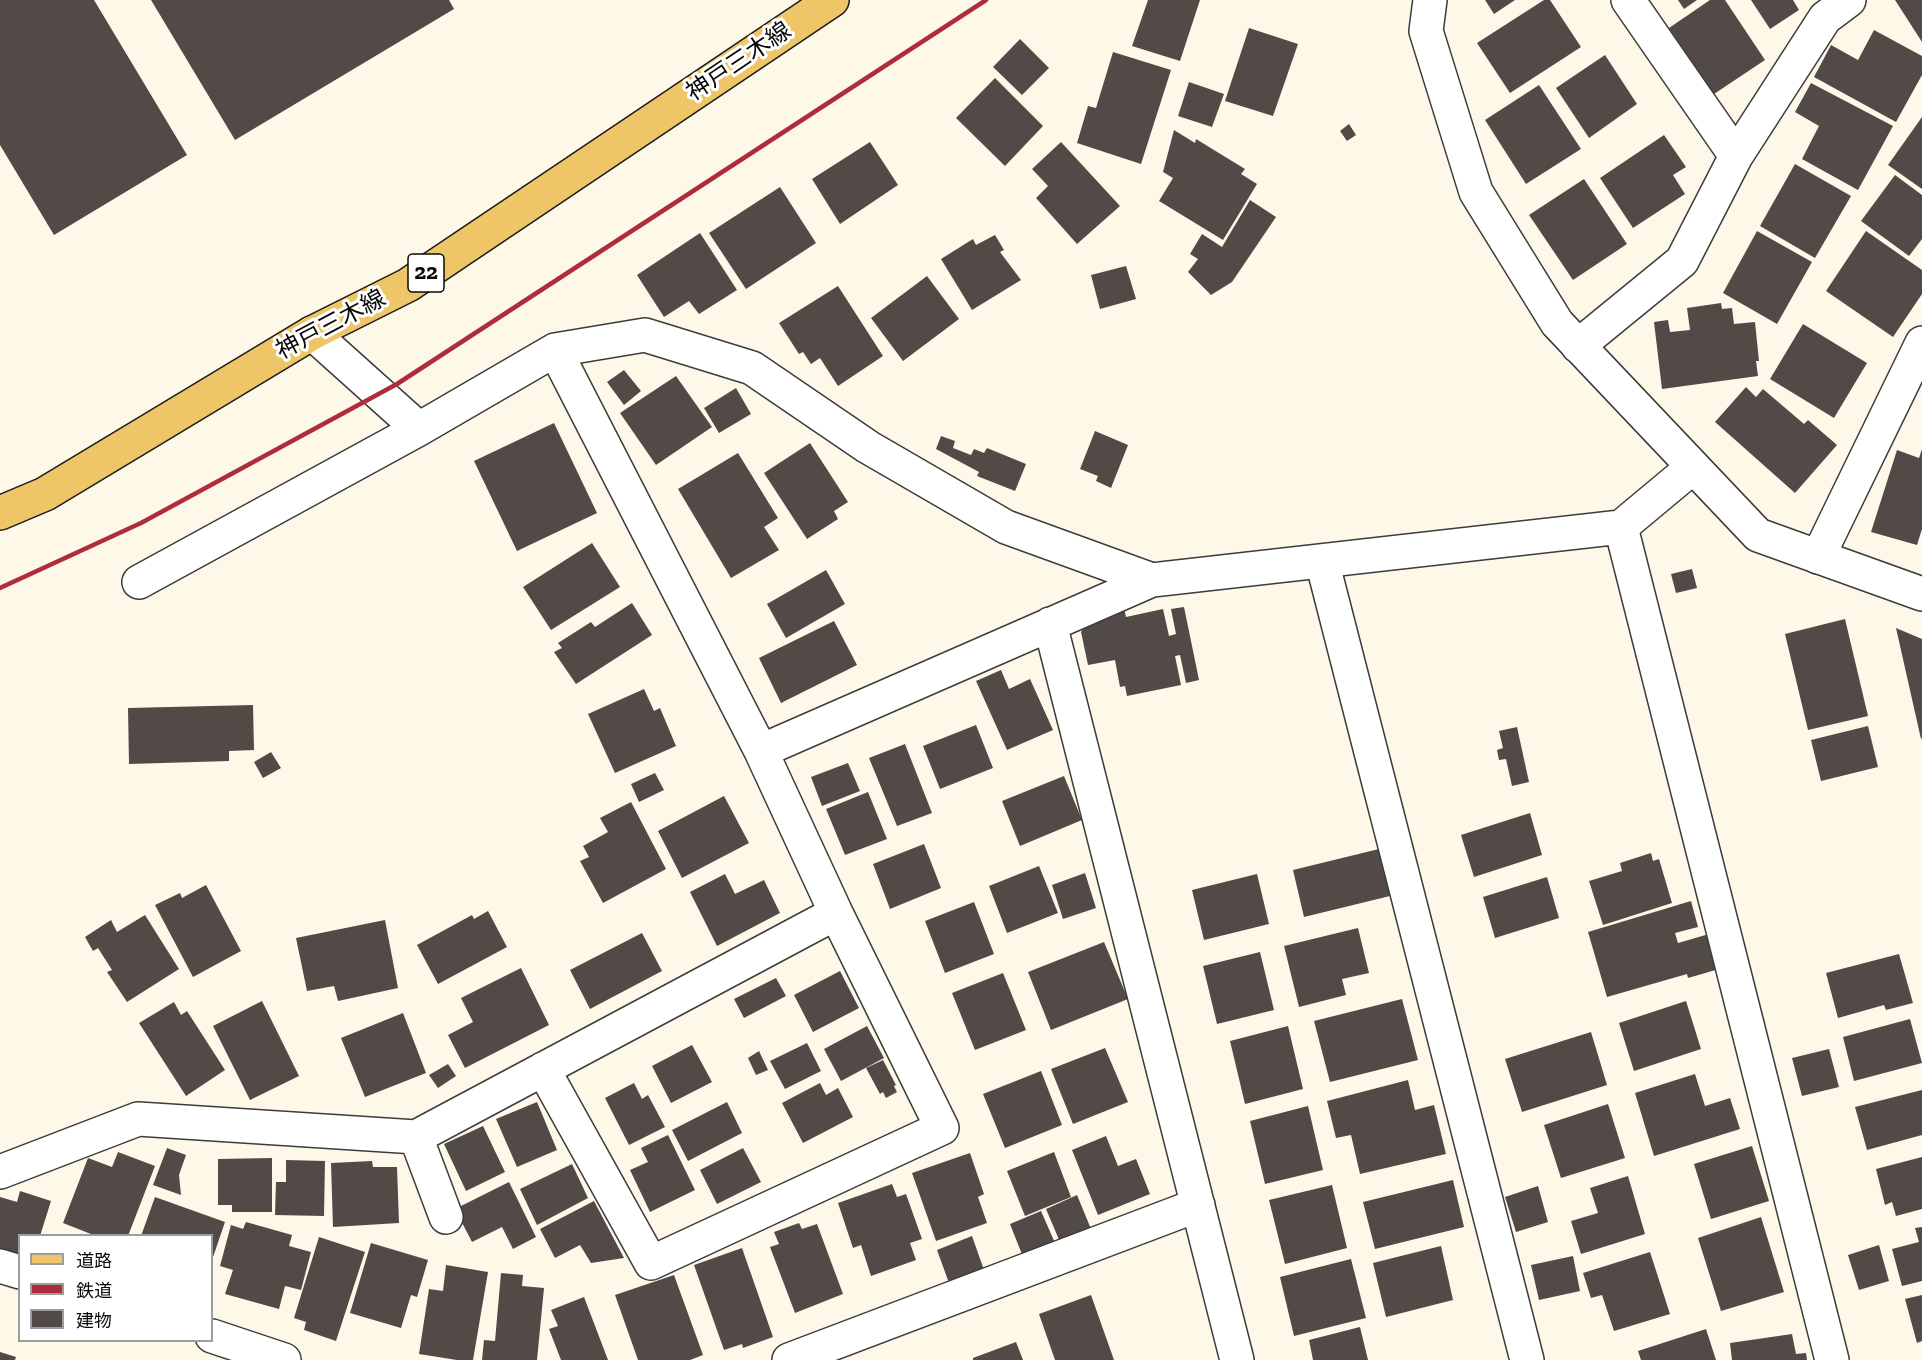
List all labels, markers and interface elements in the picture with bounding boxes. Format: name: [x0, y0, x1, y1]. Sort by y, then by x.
street label: 神戸三木線: [681, 17, 797, 107]
road number: 22: [408, 254, 444, 292]
street label: 神戸三木線: [271, 284, 391, 366]
legend: [18, 1234, 213, 1342]
text: 道路: [76, 1250, 112, 1272]
text: 鉄道: [76, 1280, 112, 1302]
text: 建物: [76, 1310, 112, 1332]

